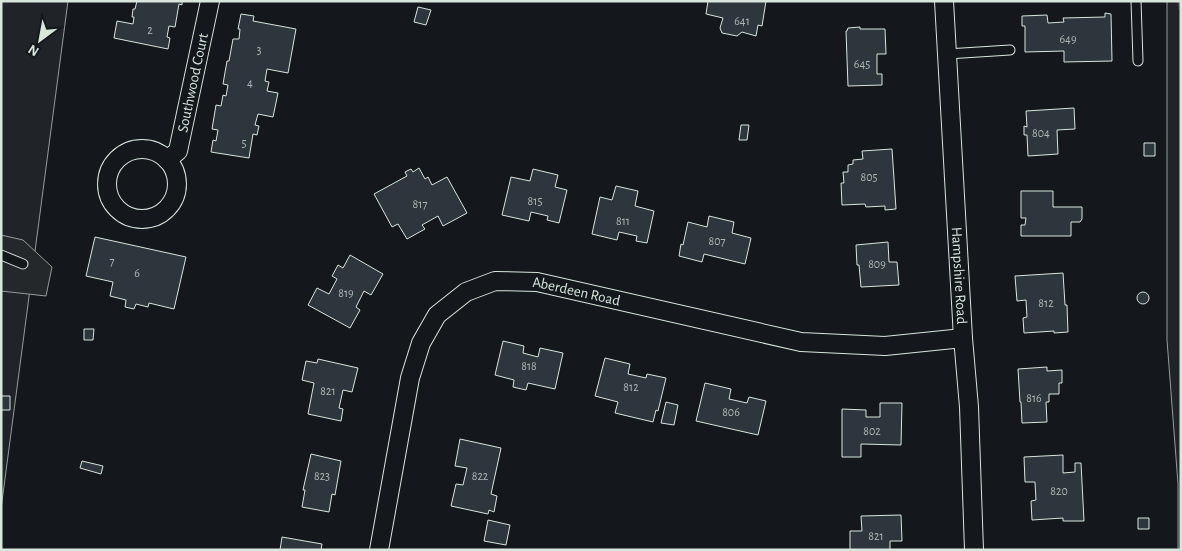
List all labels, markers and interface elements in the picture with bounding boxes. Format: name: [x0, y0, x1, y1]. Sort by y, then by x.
north arrow: [15, 15, 65, 65]
house number: 641: [734, 15, 750, 27]
house number: 2: [147, 24, 153, 36]
street label: Southwood Court: [175, 32, 211, 134]
house number: 649: [1059, 33, 1077, 45]
text: N: [26, 42, 41, 59]
house number: 3: [257, 44, 262, 56]
house number: 645: [854, 58, 870, 70]
house number: 4: [247, 77, 253, 89]
house number: 804: [1032, 127, 1050, 139]
house number: 5: [241, 137, 247, 149]
house number: 805: [860, 171, 878, 183]
house number: 815: [528, 195, 542, 207]
house number: 817: [413, 198, 427, 210]
house number: 811: [616, 215, 630, 227]
street label: Hampshire Road: [949, 226, 969, 325]
house number: 807: [708, 235, 726, 247]
house number: 7: [109, 255, 115, 267]
house number: 809: [868, 258, 886, 270]
house number: 6: [134, 267, 140, 279]
street label: Aberdeen Road: [532, 275, 622, 309]
house number: 819: [338, 287, 354, 299]
house number: 812: [1038, 297, 1054, 309]
house number: 818: [521, 360, 537, 372]
house number: 812: [623, 381, 639, 393]
house number: 821: [320, 385, 336, 397]
house number: 816: [1026, 392, 1042, 404]
house number: 806: [722, 406, 740, 418]
house number: 802: [863, 425, 881, 437]
house number: 823: [314, 470, 330, 482]
house number: 822: [472, 470, 489, 482]
house number: 820: [1050, 485, 1068, 497]
house number: 821: [868, 530, 884, 542]

